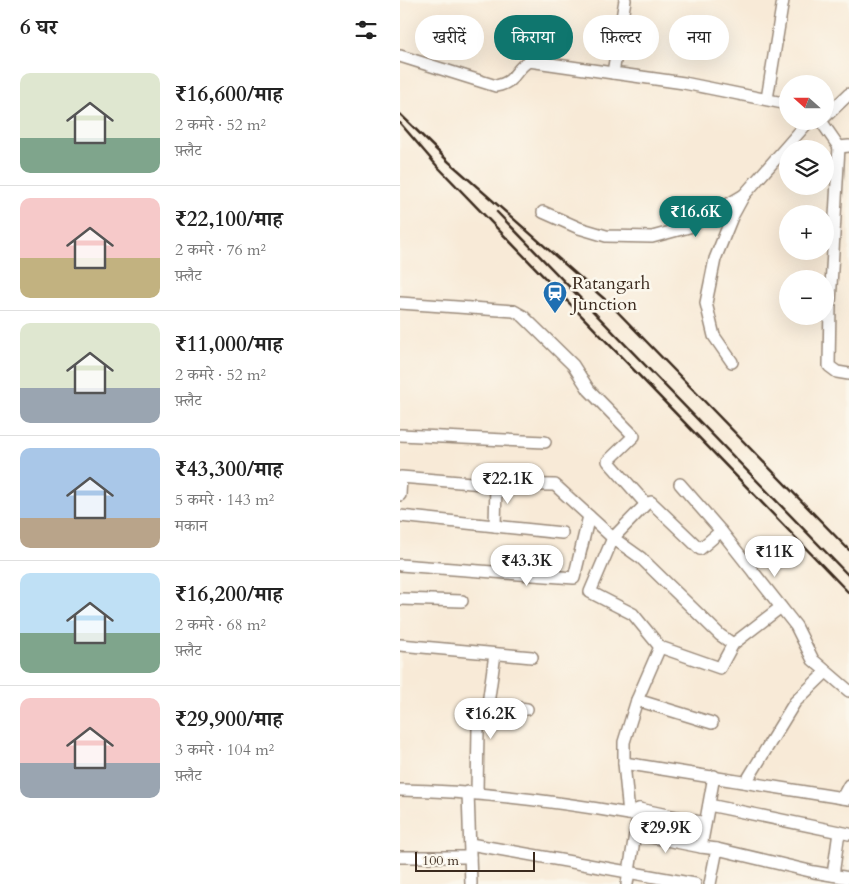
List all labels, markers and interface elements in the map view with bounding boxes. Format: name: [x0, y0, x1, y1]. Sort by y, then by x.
text: 6 घर: [20, 13, 57, 42]
chip: खरीदें: [415, 15, 484, 60]
chip: किराया: [494, 15, 573, 60]
chip: फ़िल्टर: [583, 15, 659, 60]
chip: नया: [669, 15, 729, 60]
icon: filters: [352, 16, 380, 44]
north arrow: [779, 75, 834, 130]
map controls: [779, 75, 834, 325]
text: ₹16,600/माह: [175, 80, 283, 109]
icon: home: [60, 93, 120, 153]
text: 2 कमरे · 52 m²: [175, 114, 266, 136]
text: फ़्लैट: [175, 140, 202, 162]
button: layers: [779, 140, 834, 195]
pin: ₹16.6K: [655, 196, 737, 238]
text: ₹16.6K: [670, 201, 722, 223]
text: ₹22,100/माह: [175, 205, 283, 234]
button: +: [779, 205, 834, 260]
icon: home: [60, 218, 120, 278]
text: 2 कमरे · 76 m²: [175, 239, 266, 261]
text: फ़्लैट: [175, 265, 202, 287]
button: −: [779, 270, 834, 325]
place label: Ratangarh Junction: [569, 271, 650, 317]
station icon: Ratangarh Junction: [542, 280, 568, 314]
text: ₹11,000/माह: [175, 330, 283, 359]
icon: home: [60, 343, 120, 403]
text: 2 कमरे · 52 m²: [175, 364, 266, 386]
text: फ़्लैट: [175, 390, 202, 412]
text: ₹43,300/माह: [175, 455, 283, 484]
pin: ₹22.1K: [467, 462, 549, 505]
icon: home: [60, 468, 120, 528]
text: ₹22.1K: [482, 468, 534, 490]
text: 5 कमरे · 143 m²: [175, 489, 274, 511]
text: मकान: [175, 515, 207, 537]
pin: ₹11K: [745, 536, 805, 578]
text: ₹11K: [756, 541, 794, 563]
pin: ₹43.3K: [486, 544, 568, 587]
text: ₹43.3K: [501, 550, 553, 572]
text: ₹16,200/माह: [175, 580, 283, 609]
icon: home: [60, 593, 120, 653]
text: 2 कमरे · 68 m²: [175, 614, 266, 636]
text: फ़्लैट: [175, 640, 202, 662]
pin: ₹16.2K: [450, 698, 532, 740]
text: ₹16.2K: [465, 703, 517, 725]
text: ₹29,900/माह: [175, 705, 283, 734]
icon: home: [60, 718, 120, 778]
text: 3 कमरे · 104 m²: [175, 739, 274, 761]
text: फ़्लैट: [175, 765, 202, 787]
pin: ₹29.9K: [625, 812, 707, 854]
text: ₹29.9K: [640, 817, 692, 839]
scale bar: [415, 849, 535, 872]
text: 100 m: [422, 851, 459, 870]

